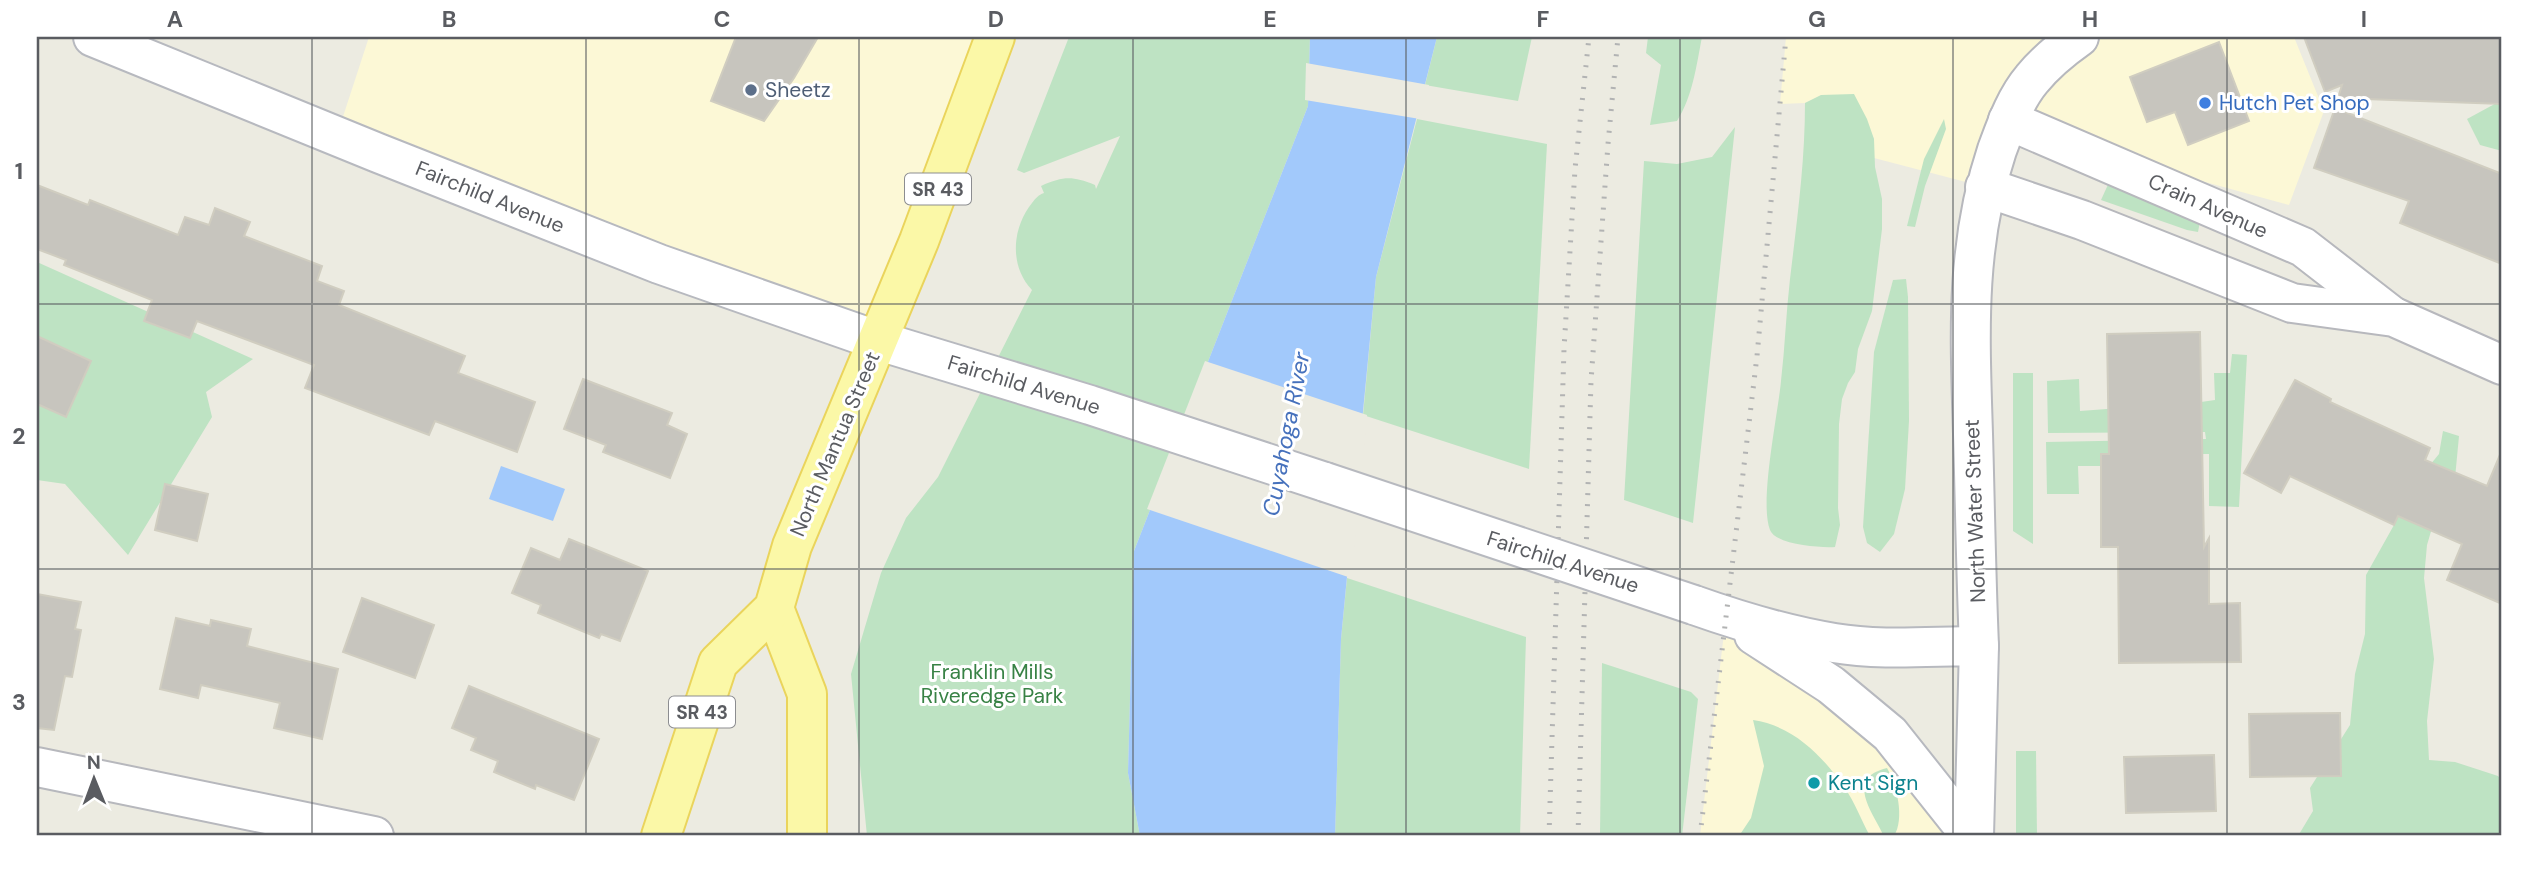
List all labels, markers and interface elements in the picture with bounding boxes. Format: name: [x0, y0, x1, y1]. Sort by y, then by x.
text: A: [167, 4, 183, 34]
text: B: [442, 4, 456, 34]
text: C: [714, 4, 730, 34]
text: D: [988, 4, 1004, 34]
text: E: [1263, 4, 1277, 34]
text: F: [1537, 4, 1550, 34]
text: G: [1808, 4, 1826, 34]
text: H: [2082, 4, 2098, 34]
text: I: [2361, 4, 2367, 34]
place label: Sheetz: [765, 76, 831, 104]
marker: Sheetz: [743, 82, 759, 98]
place label: Hutch Pet Shop: [2219, 89, 2370, 117]
marker: Hutch Pet Shop: [2197, 95, 2213, 111]
street label: Fairchild Avenue: [411, 154, 569, 240]
text: 1: [15, 156, 23, 186]
street label: Crain Avenue: [2144, 167, 2272, 245]
road number: SR 43: [905, 174, 971, 204]
street label: North Mantua Street: [783, 347, 887, 541]
street label: Fairchild Avenue: [944, 348, 1104, 422]
water label: Cuyahoga River: [1255, 348, 1317, 518]
street label: North Water Street: [1958, 419, 1992, 603]
text: 2: [12, 421, 26, 451]
street label: Fairchild Avenue: [1483, 524, 1643, 600]
park label: Franklin Mills Riveredge Park: [921, 658, 1064, 710]
text: 3: [12, 687, 26, 717]
road number: SR 43: [669, 696, 735, 727]
north arrow: [60, 744, 130, 814]
text: N: [87, 750, 101, 775]
place label: Kent Sign: [1828, 769, 1918, 797]
marker: Kent Sign: [1806, 775, 1822, 791]

